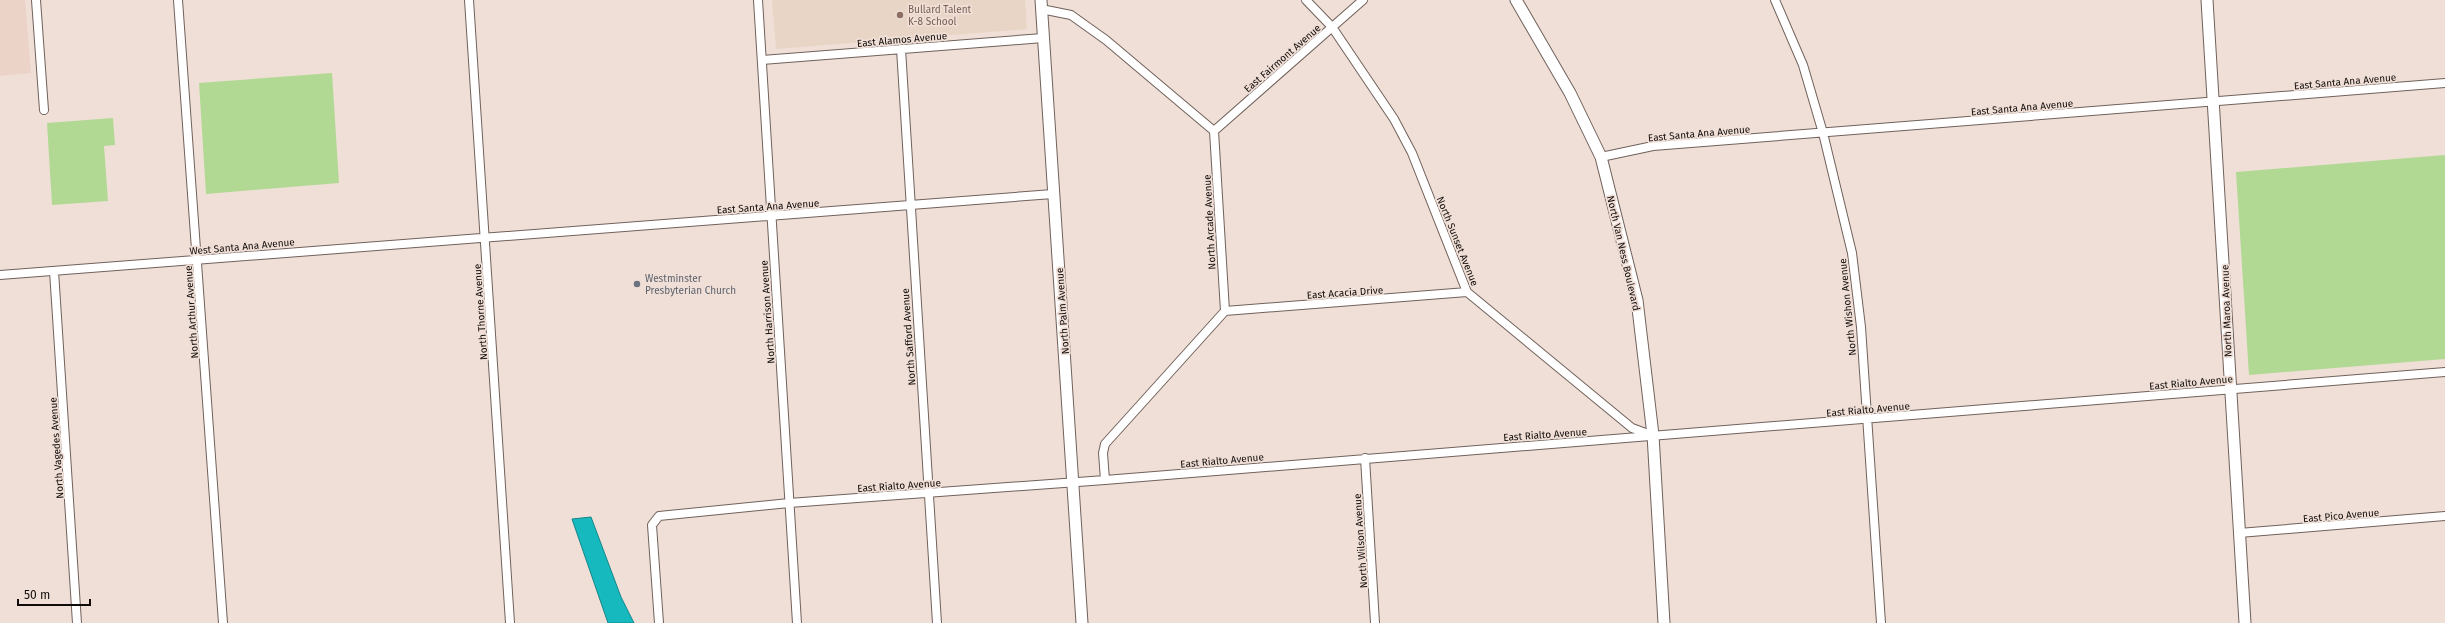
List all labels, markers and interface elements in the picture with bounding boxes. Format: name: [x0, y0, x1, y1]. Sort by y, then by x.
place label: Bullard Talent K-8 School: [908, 4, 972, 28]
marker: Bullard Talent K-8 School: [895, 10, 905, 20]
street label: East Fairmont Avenue: [1242, 22, 1323, 95]
street label: East Alamos Avenue: [856, 30, 948, 50]
street label: East Santa Ana Avenue: [2293, 72, 2397, 92]
street label: East Santa Ana Avenue: [1970, 98, 2074, 118]
street label: East Santa Ana Avenue: [1647, 124, 1751, 144]
street label: North Arcade Avenue: [1202, 174, 1218, 270]
street label: North Sunset Avenue: [1434, 195, 1480, 288]
street label: North Van Ness Boulevard: [1604, 195, 1642, 312]
street label: East Santa Ana Avenue: [716, 197, 820, 217]
street label: West Santa Ana Avenue: [189, 236, 295, 258]
street label: North Wishon Avenue: [1837, 258, 1859, 356]
street label: North Harrison Avenue: [758, 260, 778, 364]
street label: North Thorne Avenue: [472, 263, 490, 360]
street label: North Arthur Avenue: [183, 265, 201, 359]
street label: North Maroa Avenue: [2219, 265, 2235, 357]
street label: North Palm Avenue: [1054, 267, 1072, 355]
place label: Westminster Presbyterian Church: [645, 273, 736, 297]
marker: Westminster Presbyterian Church: [632, 279, 642, 289]
street label: East Acacia Drive: [1306, 284, 1384, 302]
street label: North Safford Avenue: [900, 288, 918, 386]
street label: East Rialto Avenue: [2149, 373, 2233, 393]
street label: North Vagedes Avenue: [47, 397, 67, 499]
street label: East Rialto Avenue: [1826, 400, 1910, 420]
street label: East Rialto Avenue: [1503, 426, 1587, 444]
street label: East Rialto Avenue: [1180, 451, 1264, 471]
street label: East Rialto Avenue: [857, 477, 941, 495]
street label: North Wilson Avenue: [1352, 493, 1370, 589]
street label: East Pico Avenue: [2303, 507, 2380, 525]
scale bar: [18, 581, 90, 607]
text: 50 m: [24, 588, 50, 602]

